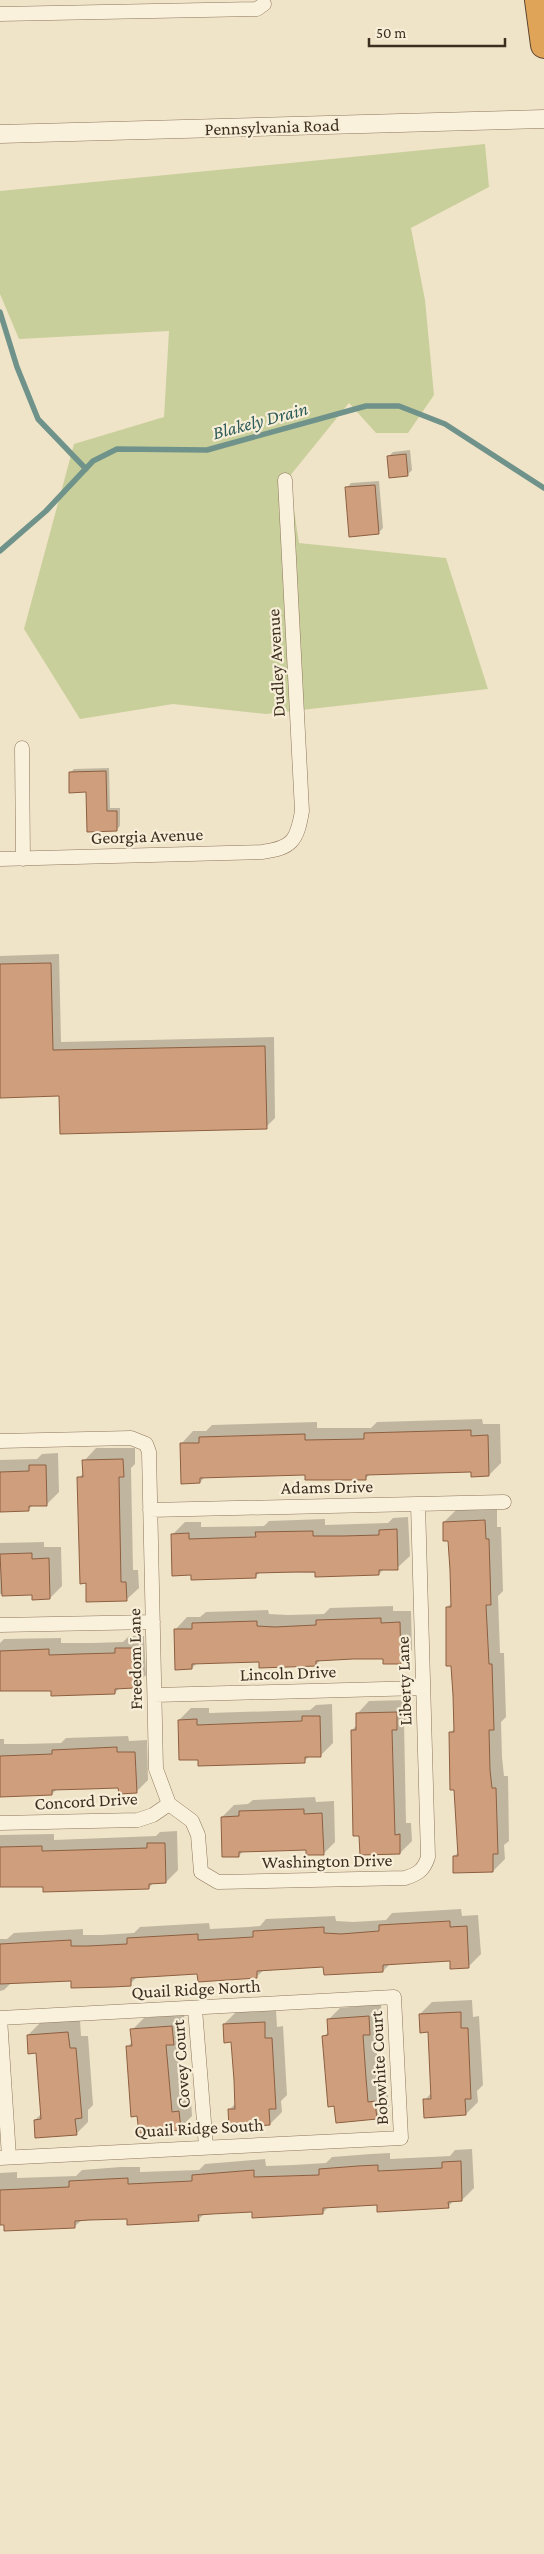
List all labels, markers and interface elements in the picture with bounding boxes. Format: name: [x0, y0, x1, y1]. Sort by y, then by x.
scale bar: [369, 15, 505, 47]
text: 50 m: [376, 25, 406, 41]
street label: Pennsylvania Road: [204, 115, 340, 139]
water label: Blakely Drain: [210, 398, 310, 443]
street label: Dudley Avenue: [263, 608, 289, 718]
street label: Georgia Avenue: [90, 824, 204, 848]
street label: Adams Drive: [281, 1476, 373, 1498]
street label: Freedom Lane: [124, 1608, 146, 1710]
street label: Liberty Lane: [392, 1636, 416, 1726]
street label: Lincoln Drive: [239, 1661, 337, 1685]
street label: Concord Drive: [34, 1788, 138, 1814]
street label: Washington Drive: [261, 1850, 393, 1872]
street label: Quail Ridge North: [131, 1976, 262, 2002]
street label: Bobwhite Court: [366, 2009, 392, 2125]
street label: Covey Court: [168, 2018, 194, 2109]
street label: Quail Ridge South: [134, 2115, 264, 2141]

